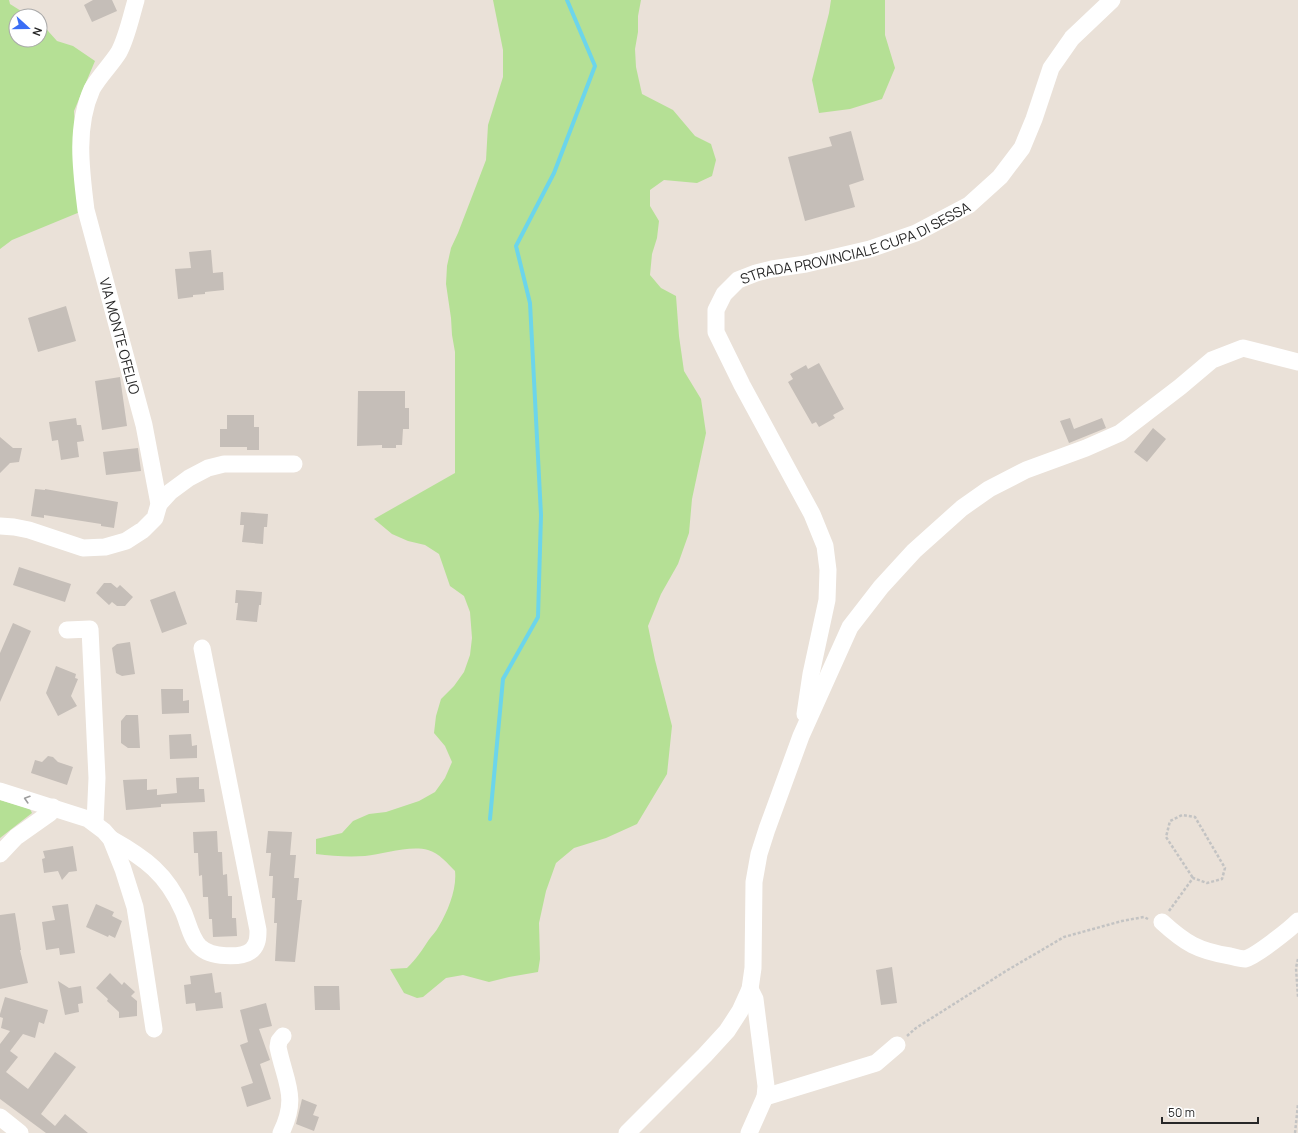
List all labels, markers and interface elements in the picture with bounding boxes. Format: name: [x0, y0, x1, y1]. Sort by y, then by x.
north arrow: [8, 8, 48, 48]
text: N: [29, 25, 46, 38]
street label: STRADA PROVINCIALE CUPA DI SESSA: [737, 197, 973, 288]
street label: VIA MONTE OFELIO: [95, 276, 145, 396]
one-way arrow: [23, 795, 30, 804]
scale bar: [1162, 1099, 1258, 1125]
text: 50 m: [1168, 1104, 1195, 1121]

